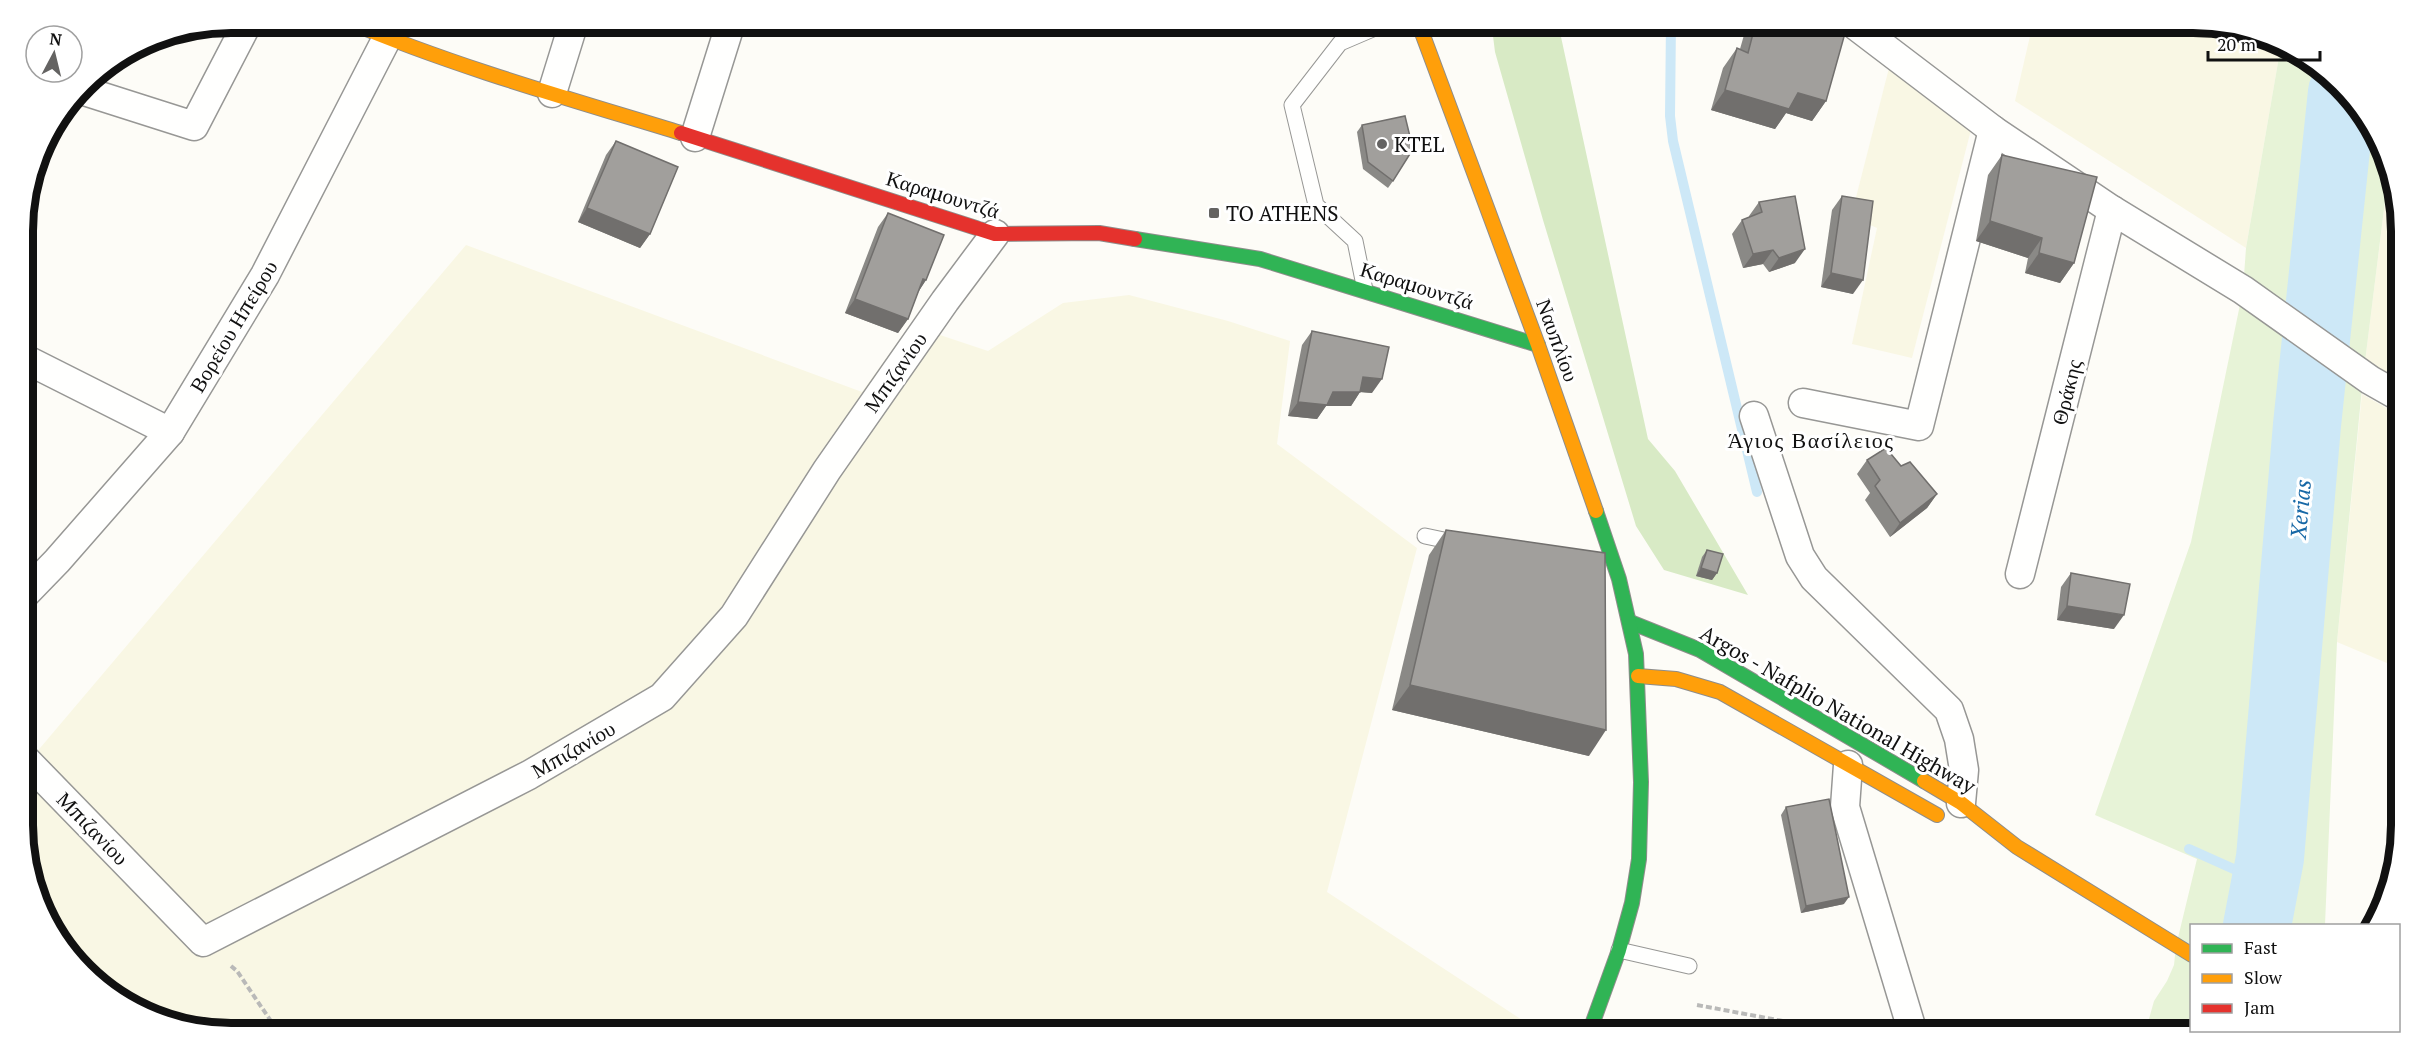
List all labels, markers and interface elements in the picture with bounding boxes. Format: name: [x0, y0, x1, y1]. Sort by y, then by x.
north arrow: [24, 24, 84, 84]
scale bar: [2208, 24, 2320, 62]
text: N: [48, 27, 63, 51]
text: 20 m: [2217, 32, 2257, 56]
place label: KTEL: [1394, 130, 1445, 158]
marker: KTEL: [1375, 137, 1389, 151]
street label: Καραμουντζά: [883, 164, 1003, 224]
place label: TO ATHENS: [1226, 199, 1339, 227]
marker: TO ATHENS: [1207, 206, 1221, 220]
street label: Βορείου Ηπείρου: [183, 255, 283, 397]
street label: Καραμουντζά: [1357, 255, 1477, 315]
street label: Ναυπλίου: [1530, 295, 1586, 385]
street label: Μπιζανίου: [857, 326, 933, 418]
street label: Θράκης: [2044, 356, 2088, 428]
district label: Άγιος Βασίλειος: [1727, 425, 1895, 454]
water label: Xerias: [2283, 478, 2317, 541]
street label: Argos - Nafplio National Highway: [1695, 618, 1981, 800]
street label: Μπιζανίου: [526, 714, 620, 784]
street label: Μπιζανίου: [51, 785, 135, 871]
legend: [2190, 924, 2400, 1032]
text: Fast: [2244, 935, 2278, 959]
text: Slow: [2244, 965, 2283, 989]
text: Jam: [2244, 995, 2275, 1019]

